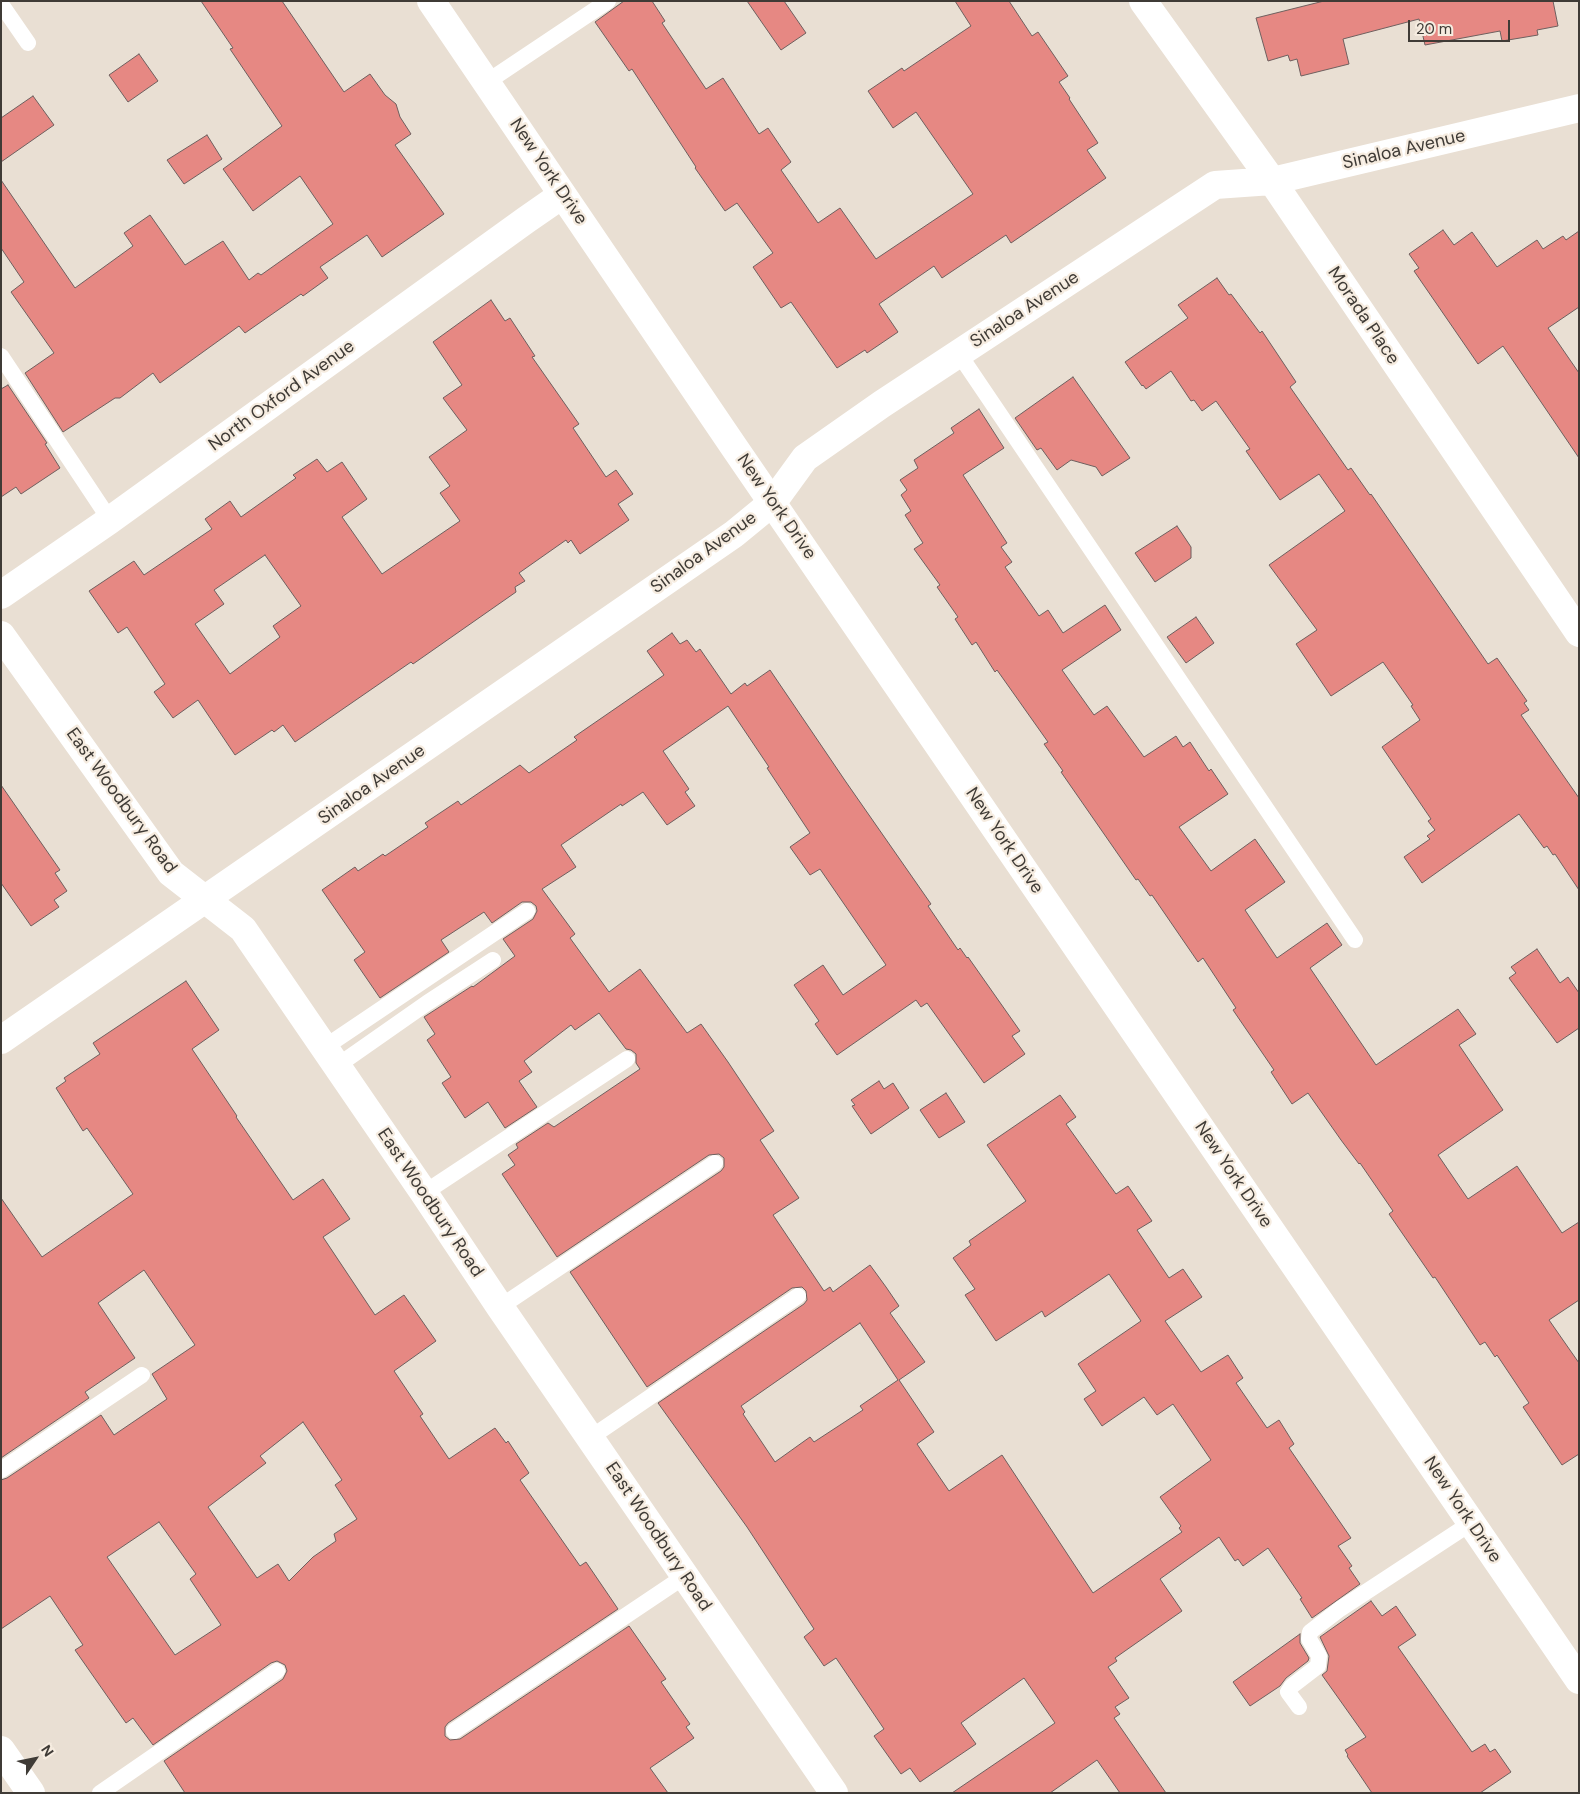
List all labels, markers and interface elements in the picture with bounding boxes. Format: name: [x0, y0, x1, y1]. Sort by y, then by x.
scale bar: [1410, 10, 1512, 42]
text: 20 m: [1416, 19, 1452, 39]
street label: New York Drive: [505, 115, 591, 229]
street label: Sinaloa Avenue: [1341, 125, 1467, 175]
street label: Morada Place: [1322, 263, 1404, 369]
street label: Sinaloa Avenue: [967, 267, 1083, 353]
street label: North Oxford Avenue: [205, 336, 359, 456]
street label: New York Drive: [732, 450, 820, 564]
street label: Sinaloa Avenue: [647, 507, 761, 599]
street label: East Woodbury Road: [61, 724, 181, 878]
street label: Sinaloa Avenue: [314, 740, 430, 830]
street label: New York Drive: [961, 784, 1047, 898]
street label: New York Drive: [1190, 1118, 1276, 1232]
street label: East Woodbury Road: [372, 1125, 488, 1281]
street label: New York Drive: [1419, 1453, 1505, 1567]
street label: East Woodbury Road: [600, 1459, 716, 1615]
north arrow: [10, 1734, 60, 1784]
text: N: [37, 1741, 58, 1760]

